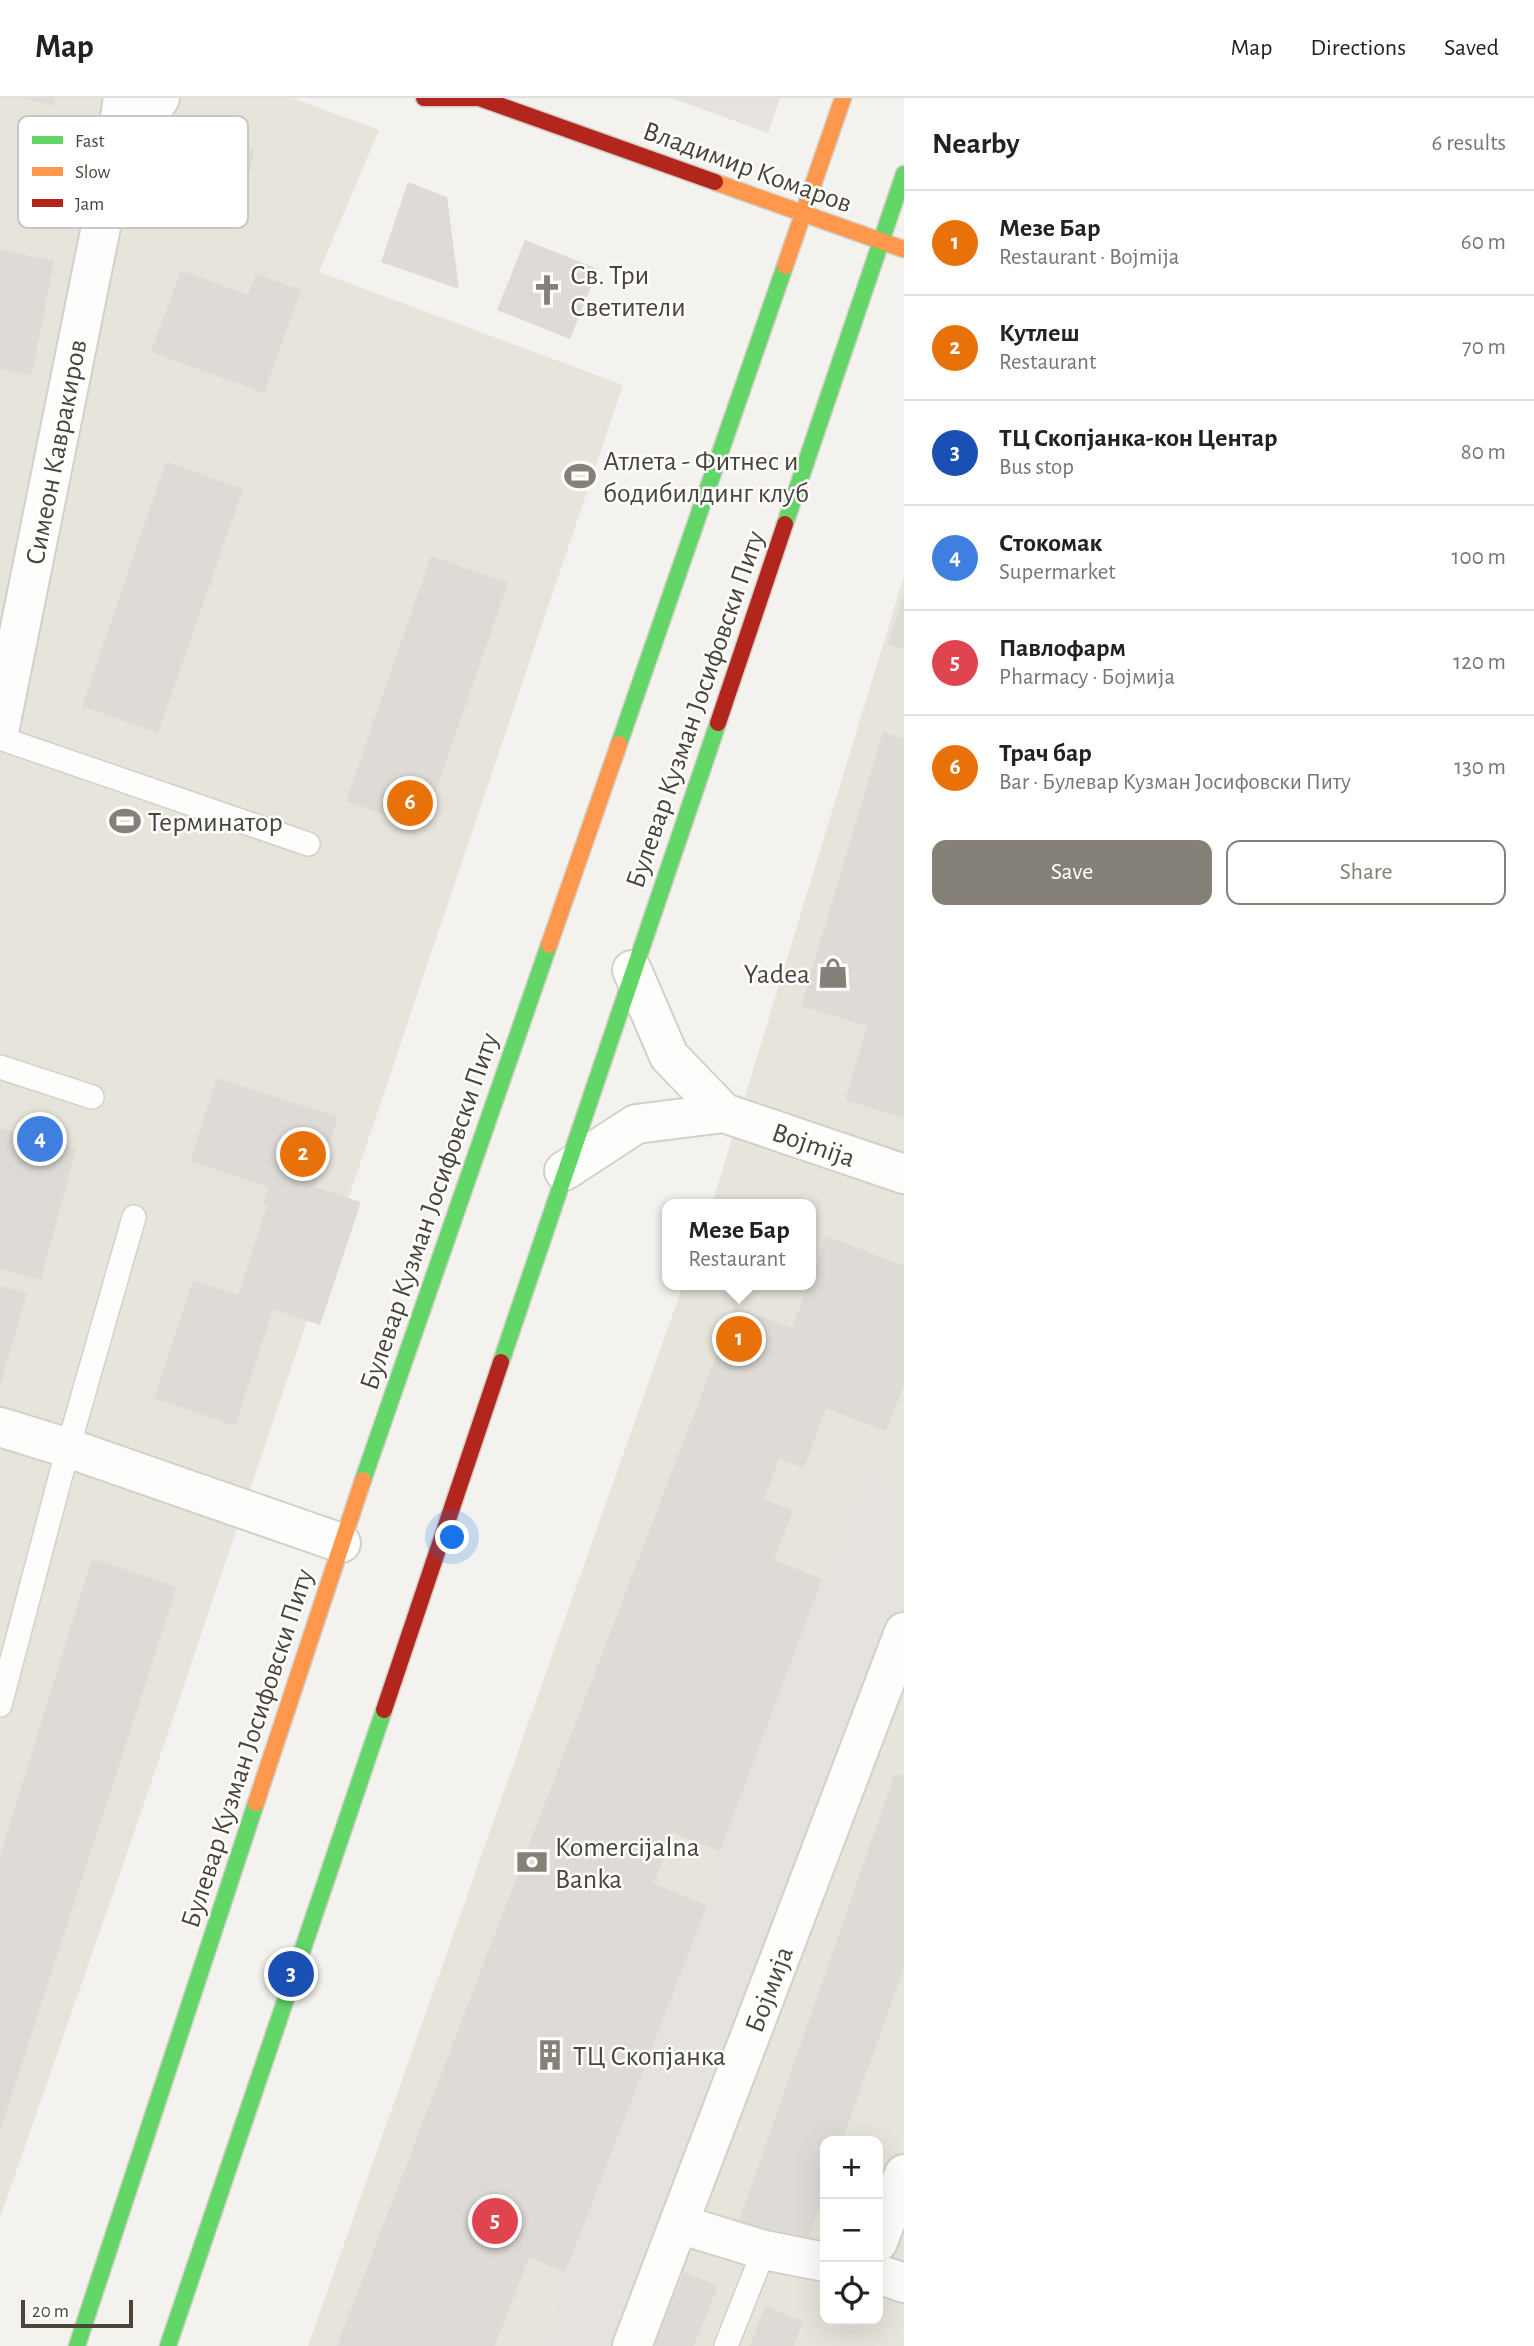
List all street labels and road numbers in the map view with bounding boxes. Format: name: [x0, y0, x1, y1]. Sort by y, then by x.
street label: Владимир Комаров: [639, 117, 856, 219]
street label: Симеон Кавракиров: [21, 337, 93, 568]
street label: Булевар Кузман Јосифовски Питу: [621, 527, 770, 892]
street label: Булевар Кузман Јосифовски Питу: [355, 1029, 504, 1394]
street label: Bojmija: [768, 1119, 858, 1173]
street label: Булевар Кузман Јосифовски Питу: [177, 1566, 319, 1932]
street label: Бојмија: [741, 1943, 799, 2037]

